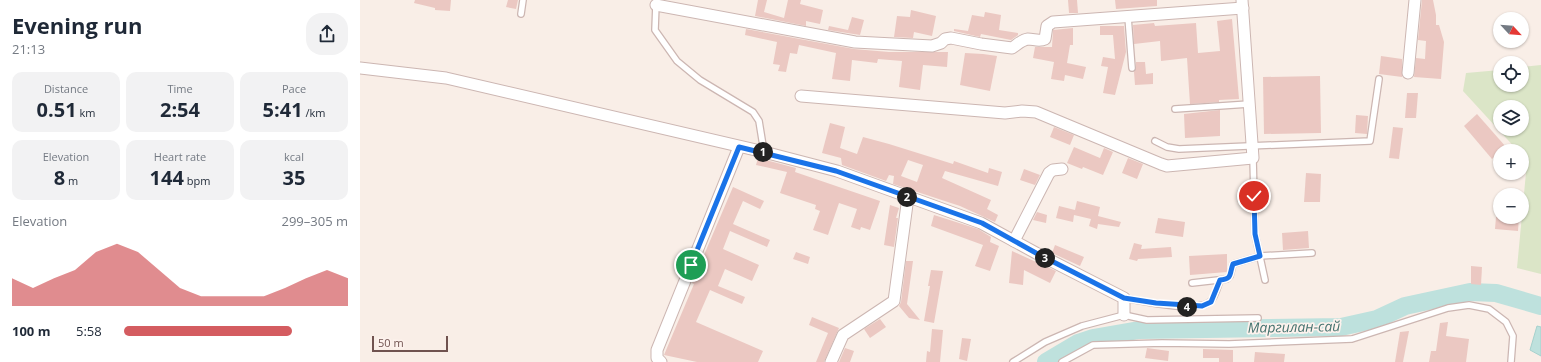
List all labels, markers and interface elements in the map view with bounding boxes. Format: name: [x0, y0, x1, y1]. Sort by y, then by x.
text: Evening run: [12, 10, 143, 40]
north arrow: [1493, 12, 1529, 48]
map controls: [1493, 12, 1529, 224]
button: share: [306, 13, 348, 55]
text: 21:13: [12, 40, 45, 58]
button: locate: [1493, 56, 1529, 92]
text: Distance: [44, 81, 88, 96]
text: Time: [167, 81, 193, 96]
text: Pace: [282, 81, 306, 96]
text: 0.51: [37, 96, 77, 123]
text: 2:54: [160, 96, 200, 123]
text: 5:41: [263, 96, 303, 123]
button: layers: [1493, 100, 1529, 136]
text: km: [77, 105, 95, 120]
text: /km: [303, 105, 325, 120]
pin: 1: [753, 142, 773, 162]
text: 1: [760, 144, 766, 159]
button: +: [1493, 144, 1529, 180]
text: Elevation: [43, 149, 89, 164]
text: Heart rate: [154, 149, 206, 164]
text: kcal: [284, 149, 304, 164]
text: 8: [54, 164, 65, 191]
text: 144: [150, 164, 184, 191]
text: 35: [283, 164, 305, 191]
text: m: [65, 173, 78, 188]
text: bpm: [184, 173, 210, 188]
pin: [1237, 179, 1271, 213]
icon: check: [1243, 185, 1265, 207]
pin: 2: [897, 187, 917, 207]
button: −: [1493, 188, 1529, 224]
text: 2: [904, 189, 910, 204]
text: Elevation: [12, 212, 67, 230]
text: 299–305 m: [281, 212, 348, 230]
pin: [674, 248, 708, 282]
pin: 3: [1035, 248, 1055, 268]
text: 3: [1042, 250, 1048, 265]
icon: arrive: [680, 254, 702, 276]
pin: 4: [1177, 297, 1197, 317]
text: 4: [1184, 299, 1190, 314]
water label: Маргилан-сай: [1247, 316, 1340, 337]
text: 100 m: [12, 322, 50, 340]
text: 5:58: [76, 322, 102, 340]
scale bar: [372, 334, 448, 353]
text: 50 m: [378, 335, 404, 350]

